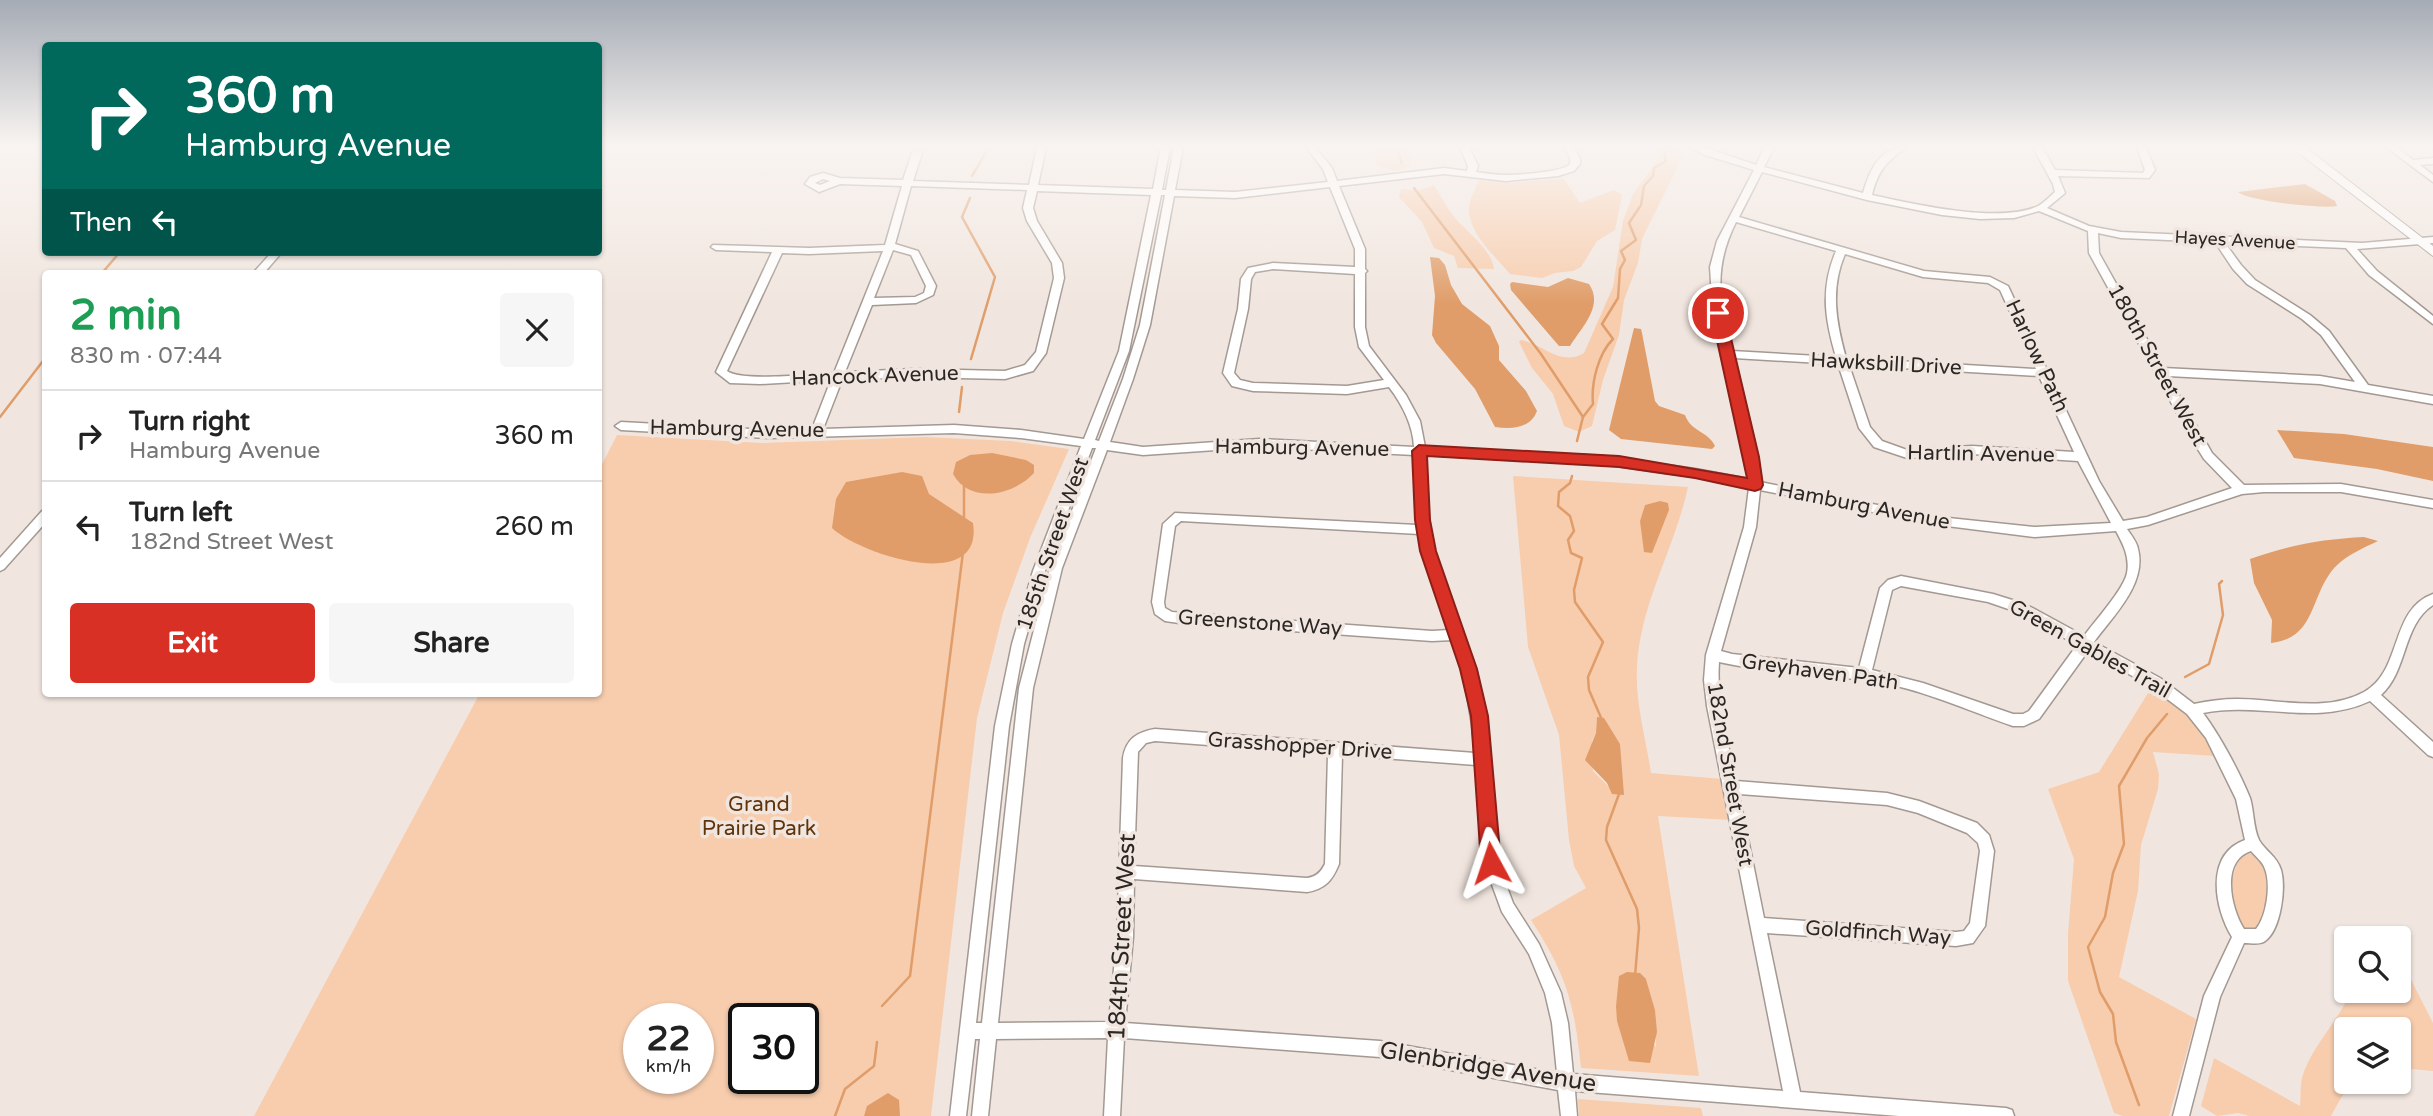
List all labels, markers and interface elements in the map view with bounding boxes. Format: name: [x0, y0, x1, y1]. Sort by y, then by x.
text: 360 m: [185, 67, 335, 126]
icon: right: [70, 70, 161, 161]
text: Hamburg Avenue: [185, 127, 451, 165]
icon: left: [146, 203, 184, 241]
text: Then: [70, 207, 132, 238]
street label: Hayes Avenue: [2174, 226, 2296, 254]
street label: 180th Street West: [2102, 280, 2212, 450]
pin: [1688, 283, 1748, 343]
text: 2 min: [70, 290, 182, 341]
button: close: [500, 293, 574, 367]
icon: arrive: [1699, 294, 1737, 332]
street label: Harlow Path: [2000, 296, 2074, 416]
text: 830 m · 07:44: [70, 342, 222, 370]
street label: Hawksbill Drive: [1810, 348, 1962, 380]
street label: Hancock Avenue: [791, 361, 959, 391]
text: Turn right: [129, 406, 250, 437]
street label: Hamburg Avenue: [650, 415, 825, 443]
icon: right: [70, 417, 108, 455]
text: 360 m: [494, 420, 574, 451]
street label: Hamburg Avenue: [1215, 434, 1390, 462]
text: Hamburg Avenue: [129, 437, 320, 465]
street label: Hartlin Avenue: [1907, 440, 2055, 468]
street label: 185th Street West: [1012, 454, 1094, 634]
street label: Hamburg Avenue: [1776, 477, 1952, 535]
text: Turn left: [129, 497, 232, 528]
icon: left: [70, 508, 108, 546]
text: 260 m: [494, 511, 574, 542]
text: 182nd Street West: [129, 528, 334, 556]
street label: Green Gables Trail: [2005, 594, 2175, 704]
button: Exit: [70, 603, 315, 683]
button: Share: [329, 603, 574, 683]
street label: Greenstone Way: [1177, 605, 1343, 641]
street label: Greyhaven Path: [1740, 649, 1900, 695]
street label: 182nd Street West: [1701, 680, 1759, 868]
street label: Grasshopper Drive: [1207, 727, 1393, 765]
park label: Grand Prairie Park: [702, 792, 816, 841]
position arrow: [1454, 826, 1528, 900]
street label: 184th Street West: [1102, 833, 1142, 1041]
street label: Goldfinch Way: [1804, 915, 1952, 951]
map controls: [2334, 926, 2411, 1094]
button: search: [2334, 926, 2411, 1003]
speed limit sign: 30: [728, 1003, 819, 1094]
button: layers: [2334, 1017, 2411, 1094]
text: 22: [647, 1018, 690, 1060]
street label: Glenbridge Avenue: [1378, 1036, 1598, 1098]
text: km/h: [646, 1055, 691, 1077]

